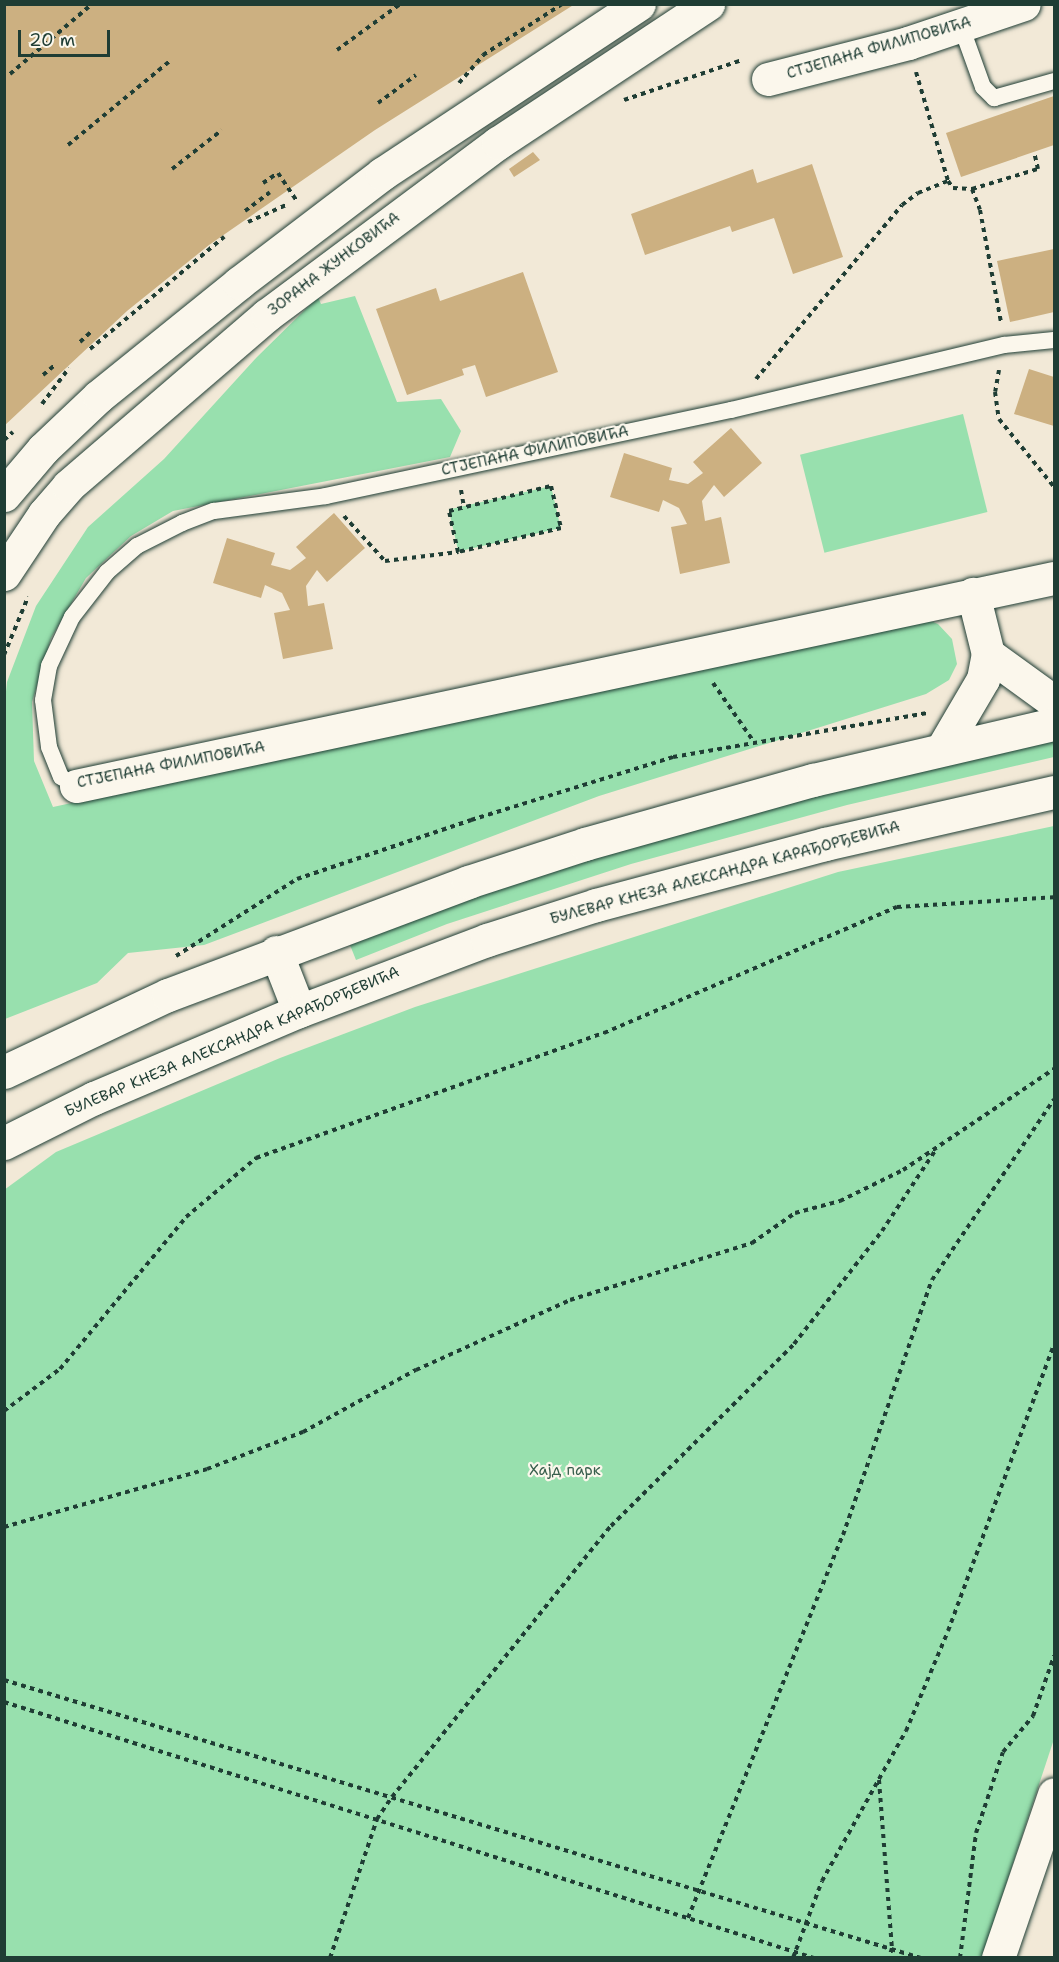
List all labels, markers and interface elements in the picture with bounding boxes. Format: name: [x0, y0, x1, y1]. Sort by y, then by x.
street label: СТЈЕПАНА ФИЛИПОВИЋА: [785, 13, 973, 83]
scale bar: [21, 18, 112, 56]
text: 20 m: [29, 28, 75, 52]
street label: ЗОРАНА ЖУНКОВИЋА: [265, 209, 403, 319]
street label: СТЈЕПАНА ФИЛИПОВИЋА: [440, 422, 630, 480]
street label: СТЈЕПАНА ФИЛИПОВИЋА: [75, 738, 267, 792]
street label: БУЛЕВАР КНЕЗА АЛЕКСАНДРА КАРАЂОРЂЕВИЋА: [548, 817, 902, 929]
street label: БУЛЕВАР КНЕЗА АЛЕКСАНДРА КАРАЂОРЂЕВИЋА: [62, 963, 402, 1121]
park label: Хајд парк: [529, 1462, 601, 1480]

